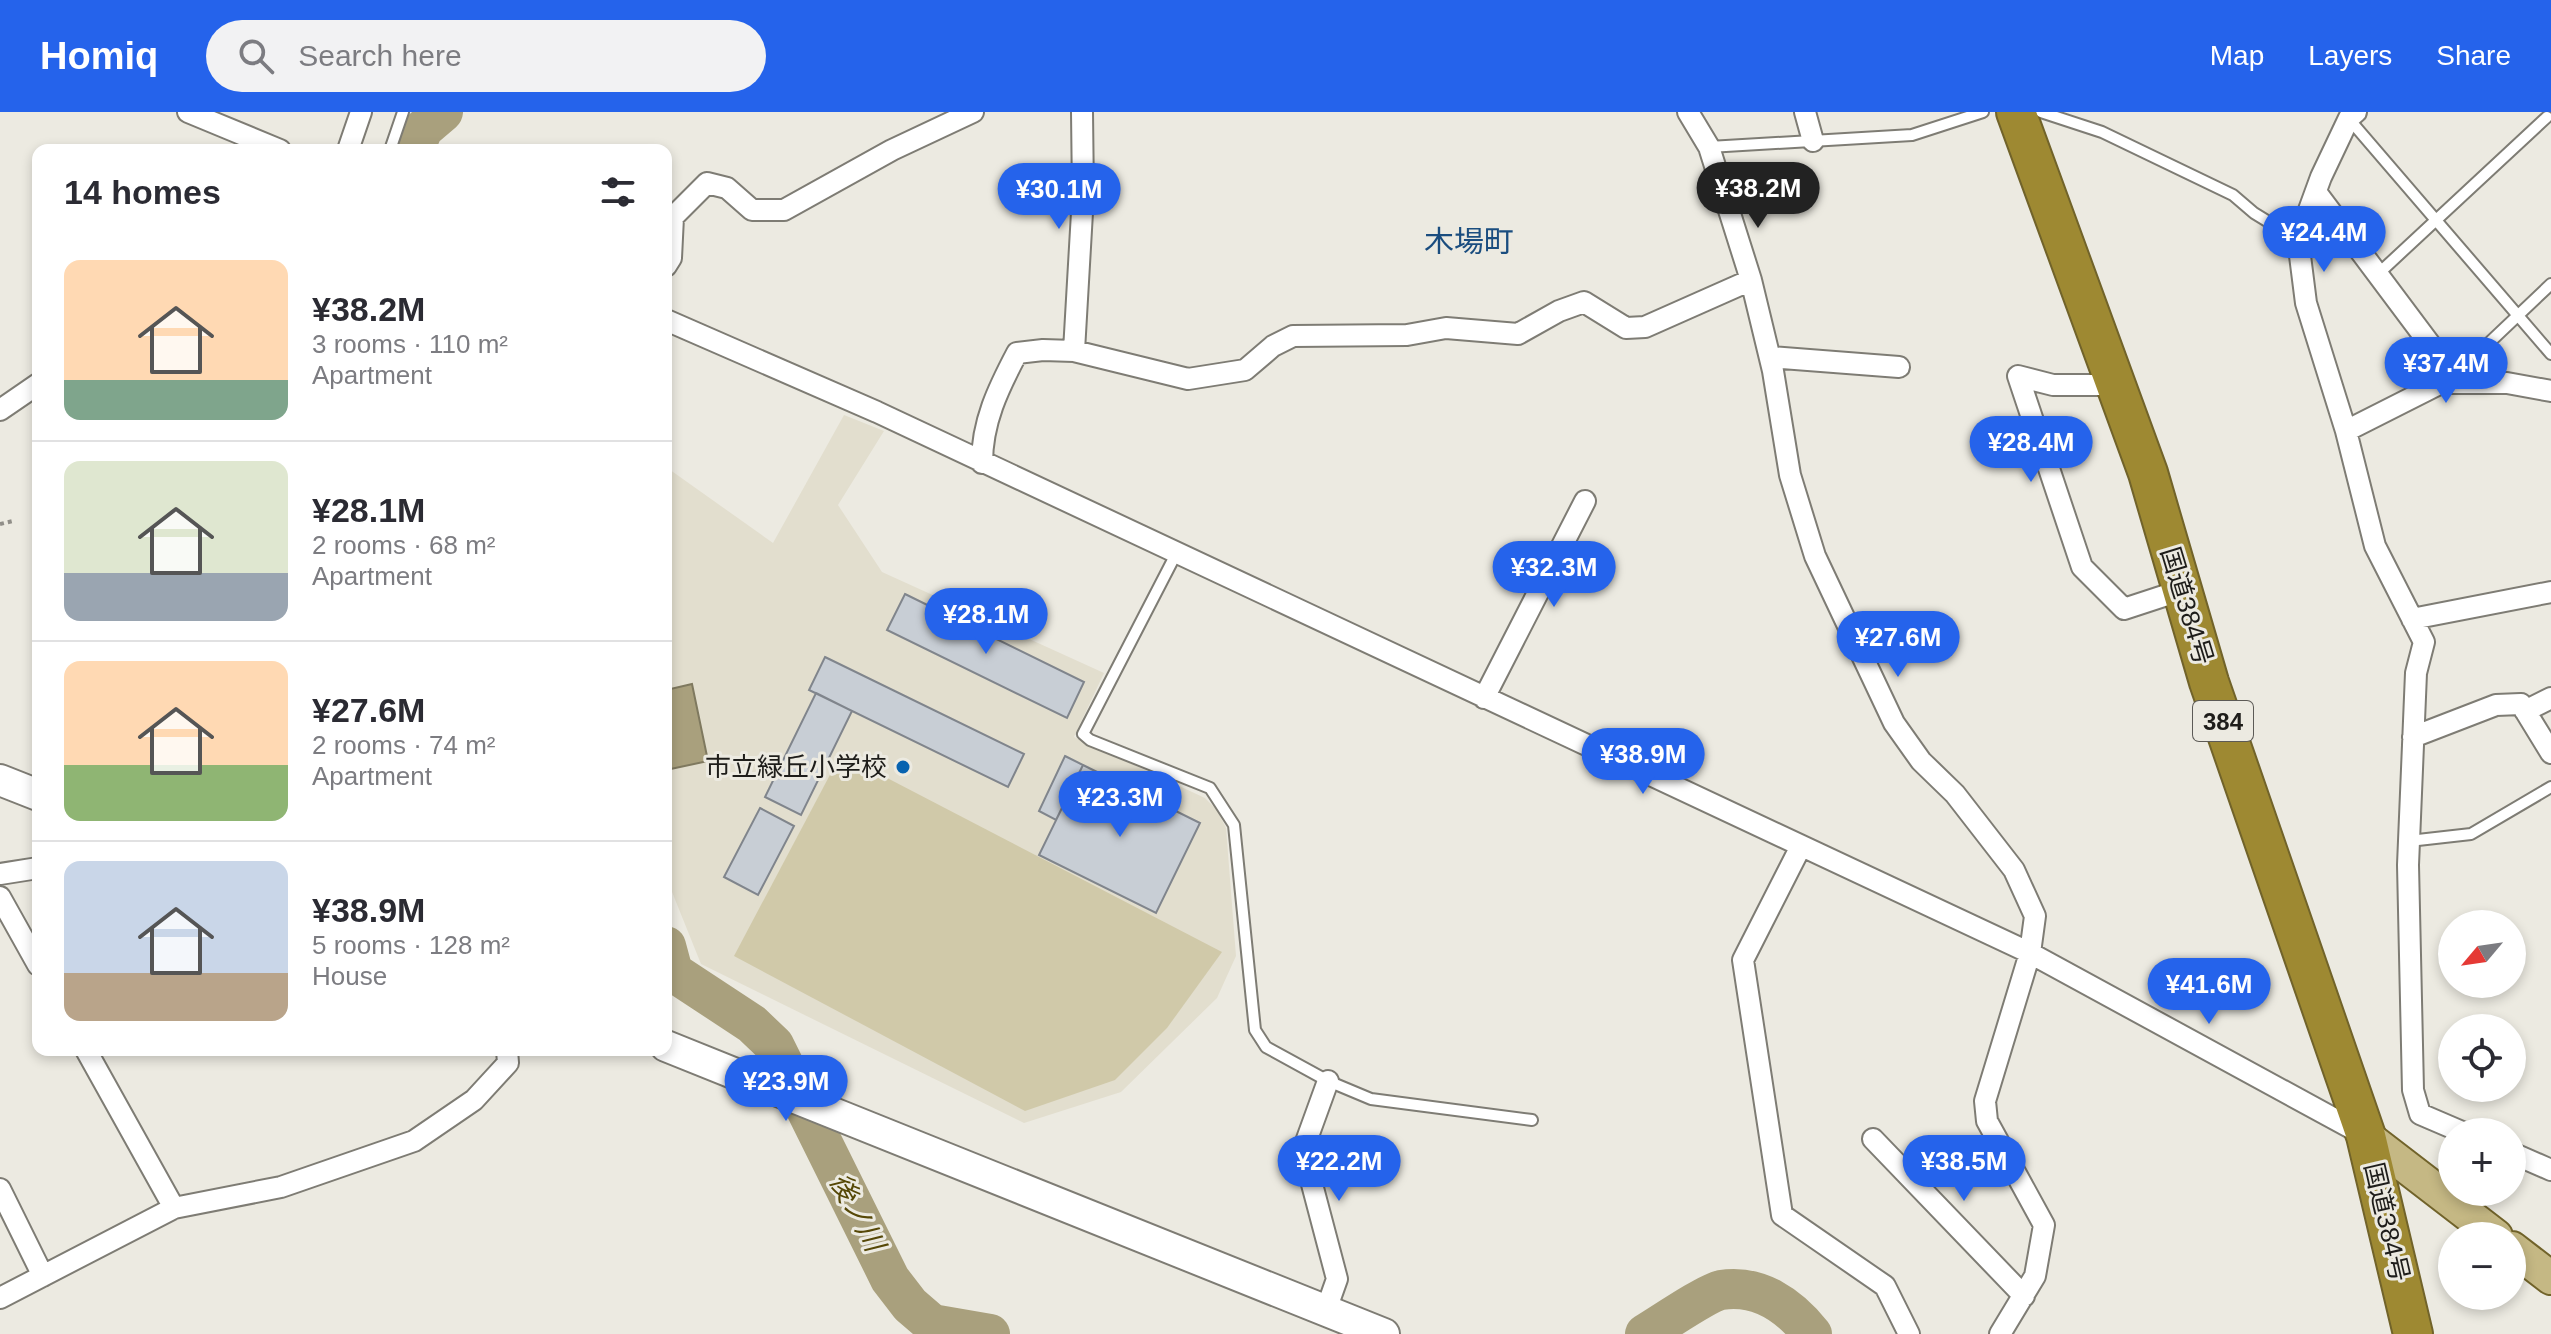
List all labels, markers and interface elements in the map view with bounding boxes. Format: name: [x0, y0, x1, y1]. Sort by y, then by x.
search box: [206, 20, 766, 92]
icon: search: [234, 34, 278, 78]
text: Homiq: [40, 35, 158, 77]
text: Search here: [298, 39, 462, 72]
text: Map: [2210, 40, 2264, 71]
text: Layers: [2308, 40, 2392, 71]
text: Share: [2436, 40, 2511, 71]
pin: ¥38.2M: [1693, 162, 1823, 230]
pin: ¥30.1M: [994, 163, 1124, 231]
icon: filters: [596, 170, 640, 214]
text: 14 homes: [64, 173, 221, 211]
text: ¥38.2M: [1715, 173, 1801, 203]
text: ¥30.1M: [1016, 174, 1102, 204]
pin: ¥24.4M: [2259, 206, 2389, 274]
text: ¥24.4M: [2281, 217, 2367, 247]
district label: 木場町: [1424, 225, 1514, 258]
text: ¥38.2M: [312, 290, 425, 328]
icon: home: [128, 292, 224, 388]
text: 3 rooms · 110 m²: [312, 329, 508, 359]
pin: ¥37.4M: [2381, 337, 2511, 405]
text: ¥37.4M: [2403, 348, 2489, 378]
text: Apartment: [312, 360, 432, 390]
pin: ¥28.4M: [1966, 416, 2096, 484]
text: ¥28.4M: [1988, 427, 2074, 457]
text: ¥28.1M: [312, 491, 425, 529]
icon: home: [128, 493, 224, 589]
text: 2 rooms · 68 m²: [312, 530, 496, 560]
pin: ¥32.3M: [1489, 541, 1619, 609]
street label: 国道384号: [2155, 544, 2219, 668]
text: ¥32.3M: [1511, 552, 1597, 582]
text: Apartment: [312, 561, 432, 591]
pin: ¥28.1M: [921, 588, 1051, 656]
text: ¥28.1M: [943, 599, 1029, 629]
pin: ¥27.6M: [1833, 611, 1963, 679]
text: ¥27.6M: [1855, 622, 1941, 652]
text: ¥27.6M: [312, 691, 425, 729]
icon: home: [128, 693, 224, 789]
road number: 384: [2193, 701, 2253, 741]
pin: ¥38.9M: [1578, 728, 1708, 796]
text: 2 rooms · 74 m²: [312, 730, 496, 760]
text: ¥38.9M: [1600, 739, 1686, 769]
place label: 市立緑丘小学校: [705, 752, 887, 782]
marker: 市立緑丘小学校: [894, 758, 912, 776]
text: Apartment: [312, 761, 432, 791]
pin: ¥23.3M: [1055, 771, 1185, 839]
text: ¥23.3M: [1077, 782, 1163, 812]
text: ¥38.9M: [312, 891, 425, 929]
icon: home: [128, 893, 224, 989]
north arrow: [2438, 910, 2526, 998]
map controls: [2438, 910, 2526, 1310]
text: 5 rooms · 128 m²: [312, 930, 510, 960]
pin: ¥41.6M: [2144, 958, 2274, 1026]
text: House: [312, 961, 387, 991]
text: ¥41.6M: [2166, 969, 2252, 999]
button: locate: [2438, 1014, 2526, 1102]
pin: ¥23.9M: [721, 1055, 851, 1123]
text: ¥23.9M: [743, 1066, 829, 1096]
button: +: [2438, 1118, 2526, 1206]
pin: ¥22.2M: [1274, 1135, 1404, 1203]
pin: ¥38.5M: [1899, 1135, 2029, 1203]
text: ¥22.2M: [1296, 1146, 1382, 1176]
text: ¥38.5M: [1921, 1146, 2007, 1176]
street label: 国道384号: [2359, 1159, 2415, 1285]
water label: 後ノ川: [824, 1168, 892, 1259]
button: −: [2438, 1222, 2526, 1310]

